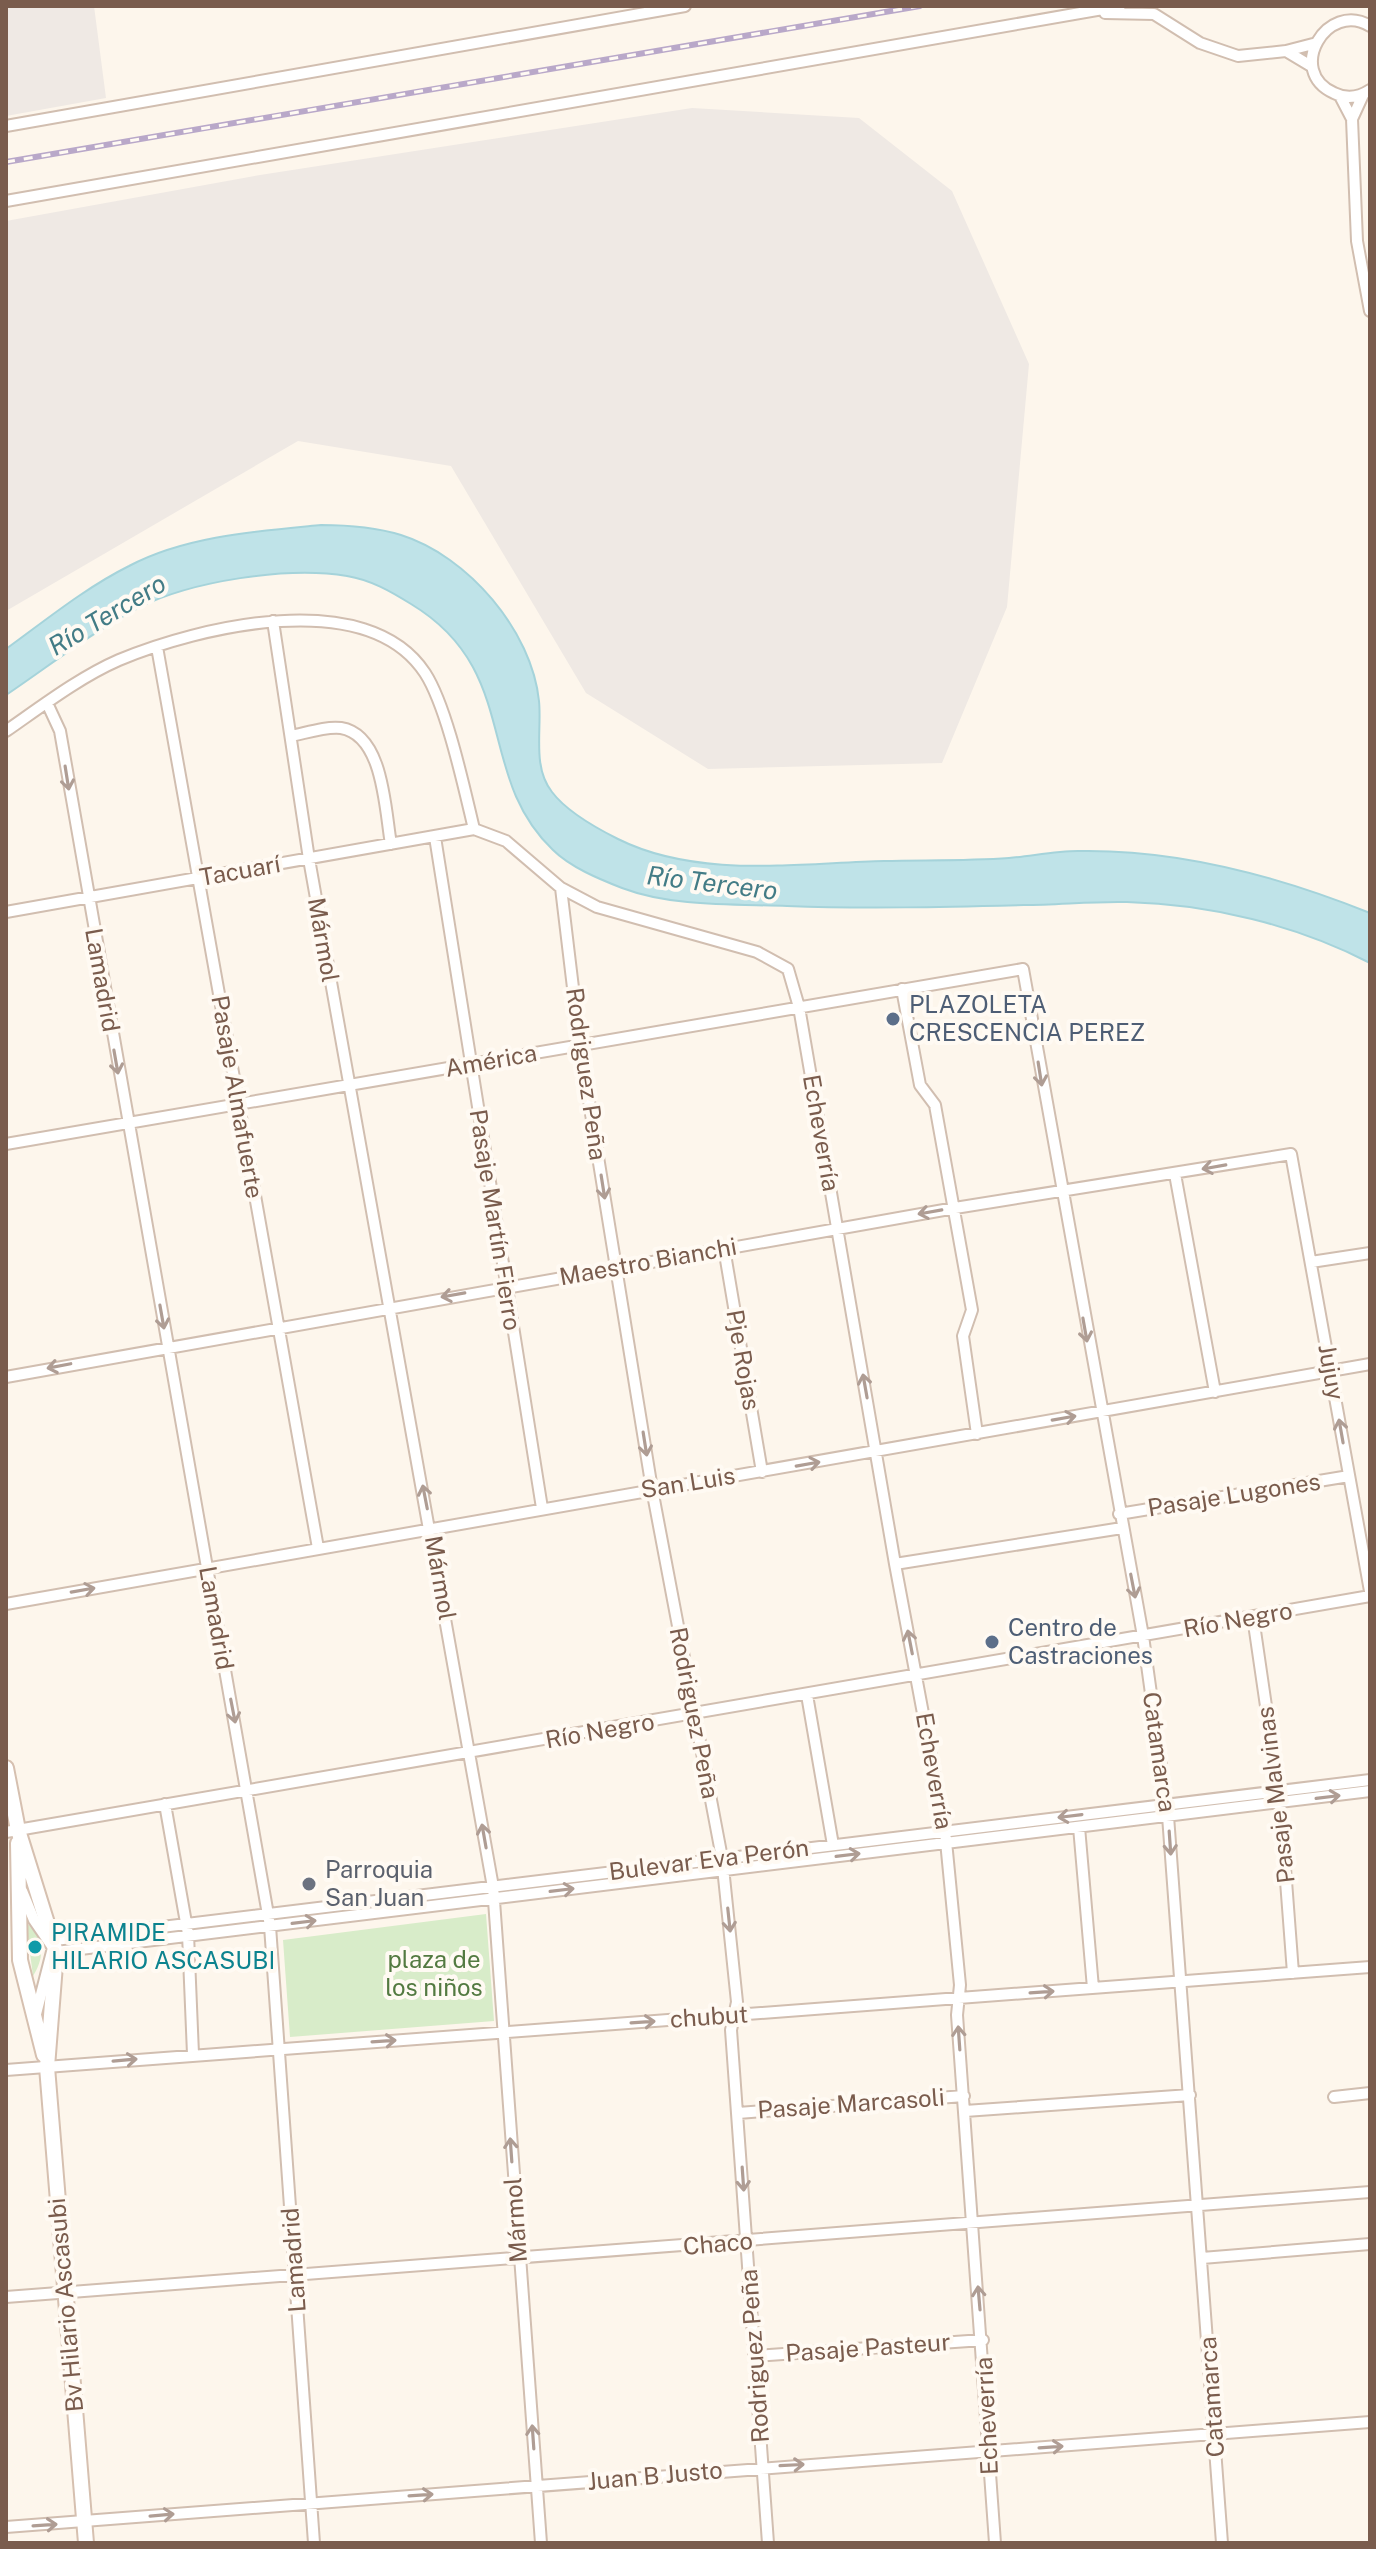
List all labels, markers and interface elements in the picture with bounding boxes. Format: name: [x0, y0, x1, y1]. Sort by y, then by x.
water label: Río Tercero: [42, 567, 171, 662]
one-way arrow: [61, 765, 76, 790]
street label: Tacuarí: [197, 849, 284, 891]
water label: Río Tercero: [645, 859, 779, 906]
street label: Mármol: [303, 895, 345, 984]
street label: Lamadrid: [80, 926, 126, 1034]
street label: Rodriguez Peña: [561, 986, 613, 1162]
place label: PLAZOLETA CRESCENCIA PEREZ: [909, 990, 1145, 1046]
street label: Pasaje Almafuerte: [206, 993, 270, 1201]
marker: PLAZOLETA CRESCENCIA PEREZ: [884, 1010, 902, 1028]
street label: América: [443, 1038, 539, 1082]
one-way arrow: [109, 1048, 124, 1074]
one-way arrow: [1034, 1061, 1049, 1086]
street label: Echeverría: [798, 1072, 846, 1193]
street label: Pasaje Martín Fierro: [465, 1107, 527, 1332]
one-way arrow: [1202, 1160, 1227, 1175]
one-way arrow: [596, 1174, 611, 1199]
one-way arrow: [918, 1206, 943, 1221]
street label: Maestro Bianchi: [557, 1232, 739, 1290]
one-way arrow: [441, 1289, 466, 1304]
one-way arrow: [155, 1304, 170, 1330]
street label: Pje Rojas: [721, 1307, 767, 1412]
one-way arrow: [1079, 1317, 1094, 1342]
street label: Jujuy: [1313, 1342, 1351, 1402]
one-way arrow: [47, 1360, 73, 1375]
one-way arrow: [857, 1374, 872, 1400]
one-way arrow: [1051, 1410, 1076, 1425]
one-way arrow: [1333, 1419, 1348, 1445]
one-way arrow: [638, 1431, 653, 1456]
one-way arrow: [795, 1455, 820, 1470]
street label: San Luis: [639, 1461, 737, 1503]
street label: Pasaje Lugones: [1145, 1467, 1322, 1522]
one-way arrow: [417, 1484, 432, 1510]
street label: Mármol: [420, 1533, 462, 1622]
street label: Lamadrid: [194, 1564, 240, 1672]
one-way arrow: [1126, 1572, 1141, 1598]
one-way arrow: [69, 1581, 95, 1596]
street label: Río Negro: [1181, 1596, 1295, 1642]
place label: Centro de Castraciones: [1008, 1613, 1153, 1669]
street label: Rodriguez Peña: [665, 1625, 725, 1801]
one-way arrow: [902, 1630, 917, 1656]
marker: Centro de Castraciones: [983, 1633, 1001, 1651]
street label: Catamarca: [1138, 1690, 1182, 1814]
one-way arrow: [227, 1698, 242, 1723]
street label: Pasaje Malvinas: [1250, 1705, 1300, 1885]
street label: Río Negro: [543, 1707, 657, 1753]
street label: Echeverría: [911, 1710, 959, 1831]
one-way arrow: [1314, 1789, 1341, 1804]
one-way arrow: [1057, 1809, 1084, 1824]
one-way arrow: [476, 1823, 491, 1849]
one-way arrow: [1163, 1829, 1178, 1856]
street label: Bulevar Eva Perón: [607, 1833, 810, 1885]
one-way arrow: [834, 1847, 860, 1862]
place label: Parroquia San Juan: [325, 1855, 433, 1911]
marker: Parroquia San Juan: [300, 1875, 318, 1893]
one-way arrow: [549, 1882, 574, 1897]
one-way arrow: [721, 1906, 736, 1933]
one-way arrow: [290, 1914, 317, 1929]
place label: PIRAMIDE HILARIO ASCASUBI: [51, 1918, 275, 1974]
marker: PIRAMIDE HILARIO ASCASUBI: [26, 1938, 44, 1956]
park label: plaza de los niños: [385, 1945, 483, 2001]
one-way arrow: [1028, 1984, 1055, 1999]
street label: chubut: [669, 1999, 749, 2033]
one-way arrow: [629, 2014, 656, 2029]
one-way arrow: [951, 2025, 966, 2052]
one-way arrow: [370, 2033, 397, 2048]
one-way arrow: [111, 2053, 138, 2068]
street label: Pasaje Marcasoli: [756, 2082, 946, 2124]
one-way arrow: [503, 2137, 518, 2164]
one-way arrow: [736, 2165, 751, 2192]
street label: Mármol: [498, 2176, 532, 2264]
street label: Bv Hilario Ascasubi: [42, 2197, 88, 2413]
street label: Lamadrid: [275, 2207, 311, 2313]
street label: Chaco: [682, 2226, 754, 2260]
street label: Rodriguez Peña: [734, 2268, 774, 2444]
one-way arrow: [971, 2285, 986, 2312]
street label: Pasaje Pasteur: [784, 2327, 951, 2367]
street label: Catamarca: [1193, 2336, 1229, 2458]
street label: Echeverría: [969, 2356, 1003, 2476]
one-way arrow: [525, 2424, 540, 2451]
one-way arrow: [1037, 2439, 1064, 2454]
street label: Juan B Justo: [586, 2455, 724, 2495]
one-way arrow: [778, 2457, 805, 2472]
one-way arrow: [407, 2487, 434, 2502]
one-way arrow: [148, 2507, 175, 2522]
one-way arrow: [31, 2517, 58, 2532]

